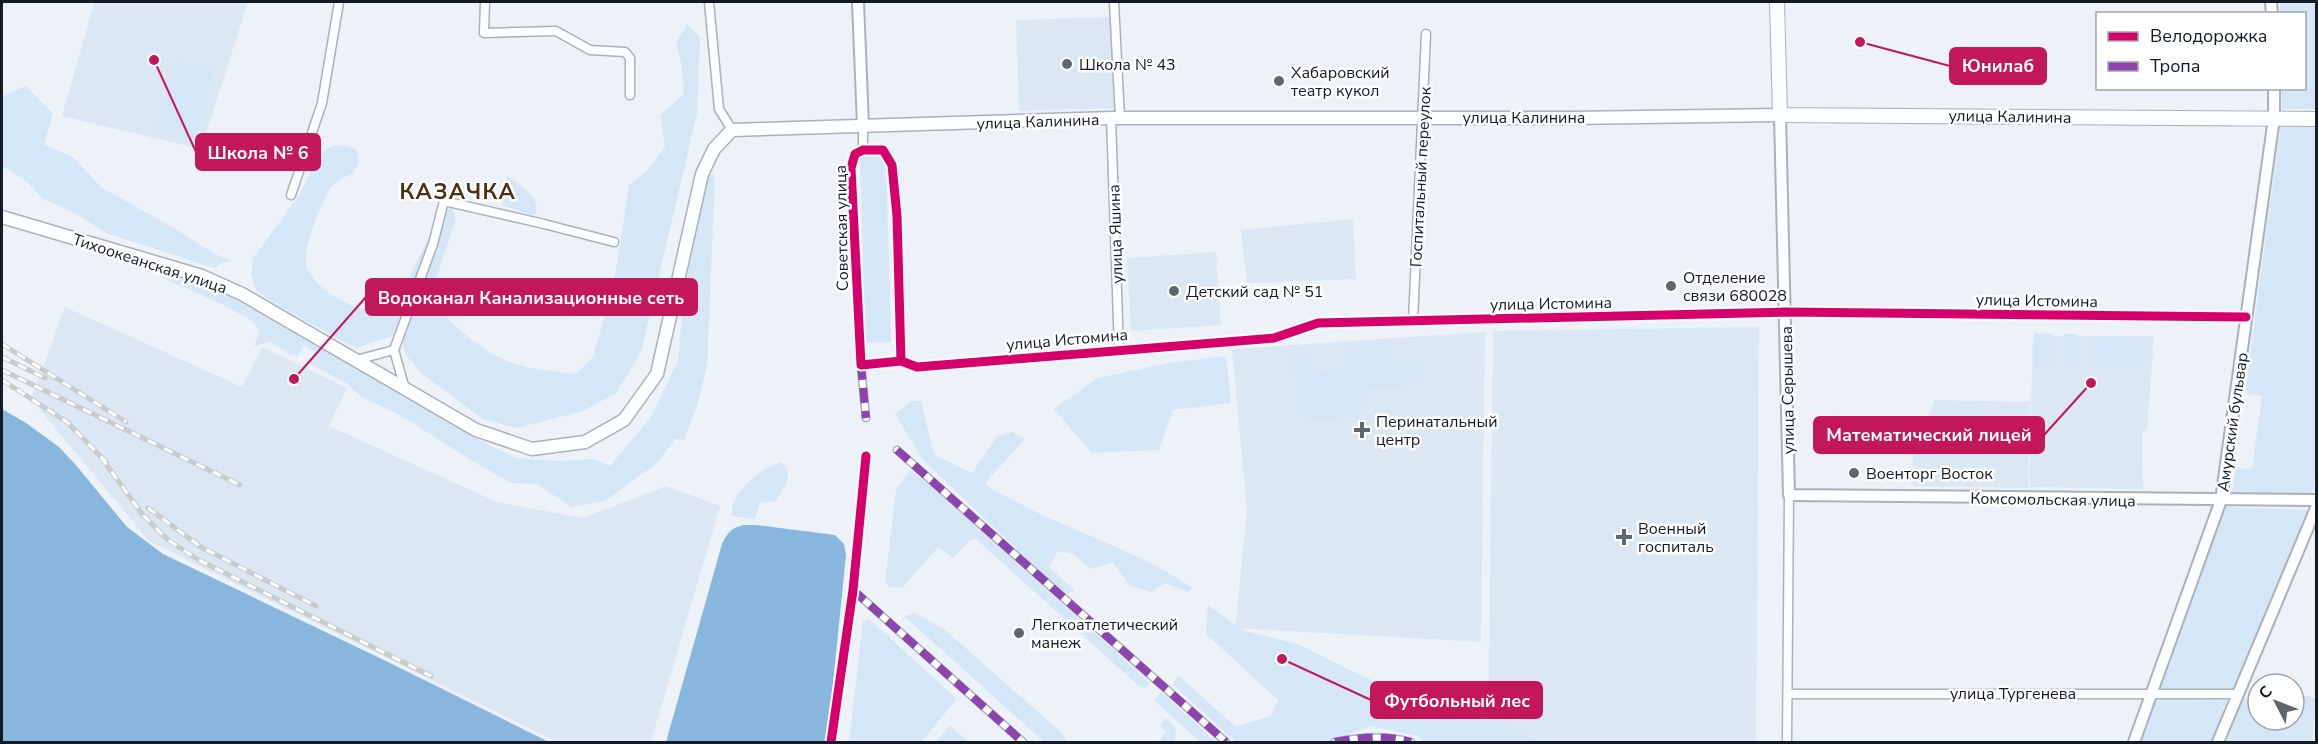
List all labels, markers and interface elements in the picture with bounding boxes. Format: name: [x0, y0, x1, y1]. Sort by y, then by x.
legend: [2096, 12, 2306, 90]
text: Велодорожка: [2150, 24, 2267, 48]
callout: Юнилаб: [1950, 48, 2046, 84]
place label: Школа № 43: [1079, 54, 1176, 76]
text: Юнилаб: [1962, 54, 2034, 78]
text: Тропа: [2150, 54, 2201, 78]
marker: Школа № 43: [1060, 57, 1074, 71]
place label: Хабаровский театр кукол: [1291, 62, 1390, 102]
marker: Хабаровский театр кукол: [1272, 74, 1286, 88]
street label: Госпитальный переулок: [1405, 86, 1437, 268]
street label: улица Калинина: [1948, 105, 2072, 129]
street label: улица Калинина: [1463, 107, 1585, 129]
street label: улица Калинина: [976, 109, 1100, 135]
callout: Школа № 6: [196, 134, 320, 170]
text: Школа № 6: [208, 141, 309, 165]
street label: Советская улица: [830, 165, 854, 291]
district label: КАЗАЧКА: [400, 177, 516, 207]
street label: улица Яшина: [1103, 184, 1129, 284]
street label: Тихоокеанская улица: [70, 229, 230, 299]
place label: Отделение связи 680028: [1683, 267, 1787, 307]
callout: Водоканал Канализационные сеть: [366, 279, 697, 315]
marker: Отделение связи 680028: [1664, 279, 1678, 293]
place label: Детский сад № 51: [1186, 281, 1323, 303]
marker: Детский сад № 51: [1167, 284, 1181, 298]
text: Водоканал Канализационные сеть: [378, 286, 684, 310]
street label: улица Истомина: [1976, 289, 2098, 313]
street label: улица Истомина: [1490, 292, 1612, 316]
street label: улица Истомина: [1005, 324, 1129, 356]
street label: улица Серышева: [1776, 326, 1800, 454]
street label: Амурский бульвар: [2212, 351, 2254, 493]
place label: Перинатальный центр: [1376, 411, 1498, 451]
callout: Математический лицей: [1814, 417, 2044, 453]
marker: Перинатальный центр: [1353, 421, 1371, 439]
text: Математический лицей: [1826, 423, 2032, 447]
place label: Военторг Восток: [1866, 463, 1993, 485]
marker: Военторг Восток: [1847, 466, 1861, 480]
street label: Комсомольская улица: [1970, 488, 2136, 512]
place label: Военный госпиталь: [1638, 518, 1714, 558]
marker: Военный госпиталь: [1615, 528, 1633, 546]
place label: Легкоатлетический манеж: [1031, 614, 1178, 654]
marker: Легкоатлетический манеж: [1012, 626, 1026, 640]
north arrow: [2246, 672, 2306, 732]
text: С: [2254, 681, 2277, 704]
callout: Футбольный лес: [1371, 682, 1542, 718]
street label: улица Тургенева: [1950, 683, 2076, 705]
text: Футбольный лес: [1384, 689, 1530, 713]

